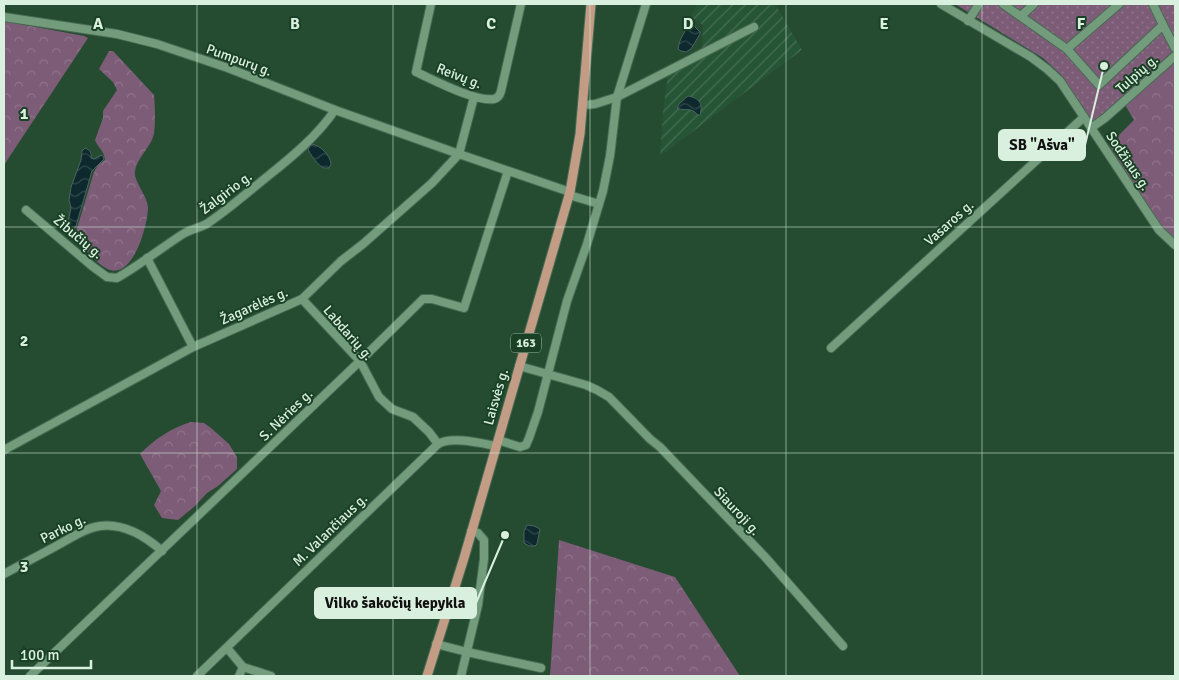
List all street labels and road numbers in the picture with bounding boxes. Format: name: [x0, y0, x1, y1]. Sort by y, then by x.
street label: Pumpurų g.: [204, 40, 274, 80]
street label: Tulpių g.: [1112, 51, 1162, 97]
street label: Reivų g.: [434, 60, 484, 92]
street label: Sodžiaus g.: [1102, 128, 1154, 194]
street label: Žalgirio g.: [197, 168, 255, 218]
street label: Vasaros g.: [921, 197, 977, 249]
street label: Žibučių g.: [50, 212, 106, 262]
street label: Žagarėlės g.: [218, 284, 290, 328]
street label: Labdarių g.: [320, 302, 376, 364]
road number: 163: [511, 333, 541, 352]
street label: Laisvės g.: [480, 367, 512, 427]
street label: S. Nėries g.: [256, 385, 316, 445]
street label: Siauroji g.: [710, 483, 764, 539]
street label: M. Valančiaus g.: [289, 490, 371, 570]
street label: Parko g.: [38, 511, 88, 547]

